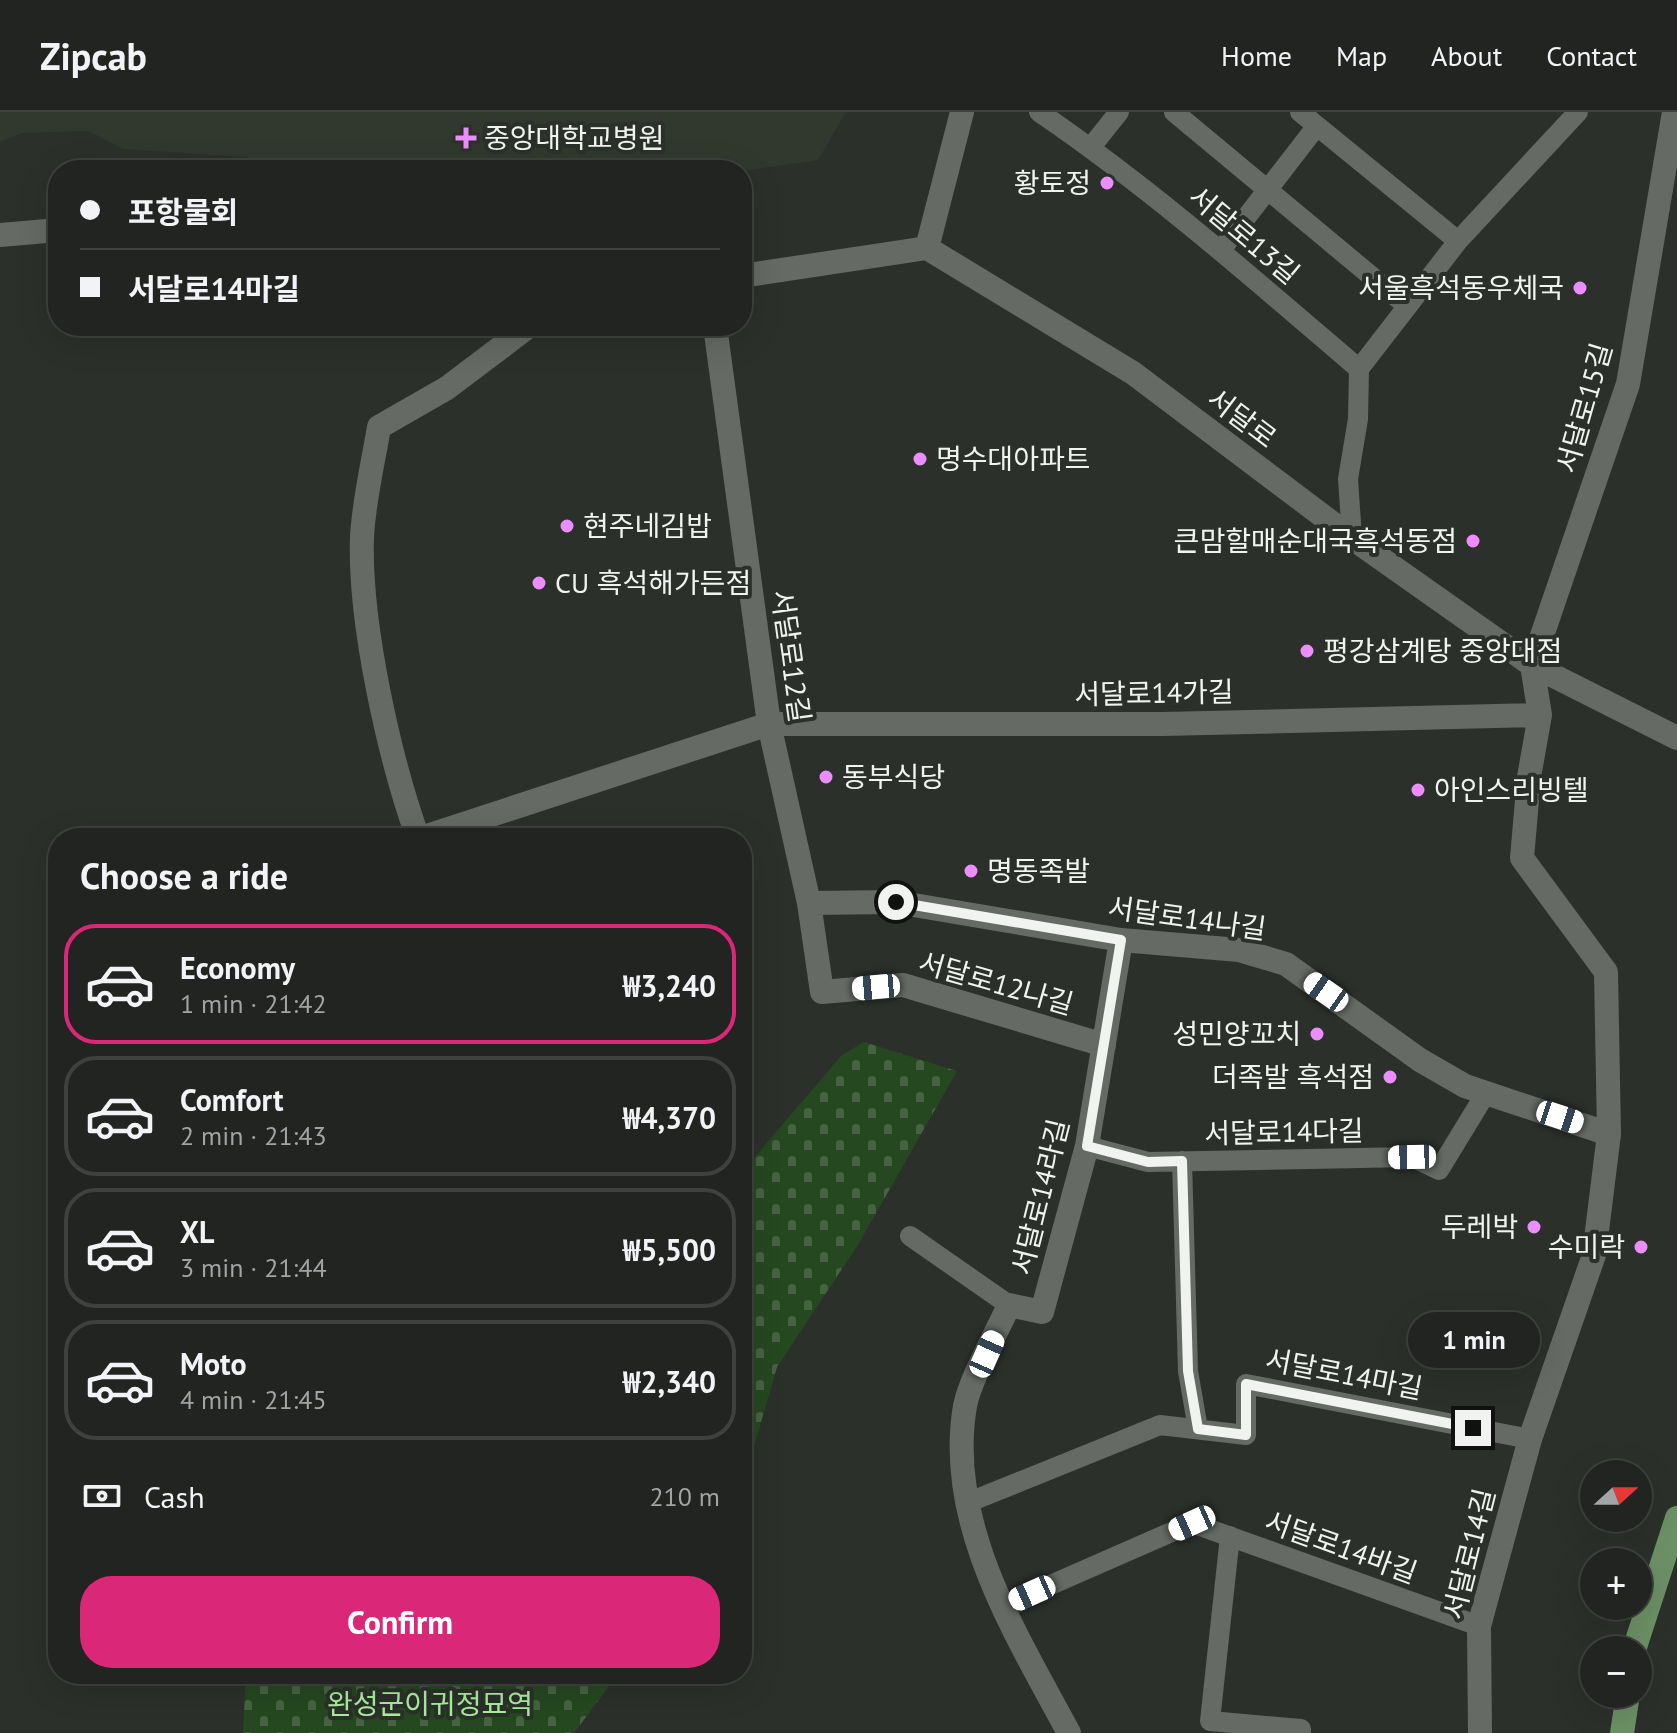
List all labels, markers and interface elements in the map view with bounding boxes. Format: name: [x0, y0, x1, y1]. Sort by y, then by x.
text: Zipcab: [40, 31, 147, 80]
text: Home: [1221, 37, 1292, 74]
text: Map: [1336, 37, 1387, 74]
text: About: [1431, 37, 1502, 74]
text: Contact: [1546, 37, 1637, 74]
place label: 중앙대학교병원: [484, 119, 664, 156]
marker: 중앙대학교병원: [455, 127, 477, 149]
place label: 황토정: [1014, 164, 1091, 201]
marker: 황토정: [1098, 174, 1116, 192]
street label: 서달로13길: [1181, 178, 1307, 292]
text: 포항물회: [128, 192, 238, 231]
text: 서달로14마길: [128, 269, 300, 308]
place label: 서울흑석동우체국: [1358, 269, 1564, 306]
marker: 서울흑석동우체국: [1571, 279, 1589, 297]
street label: 서달로15길: [1547, 339, 1620, 477]
street label: 서달로: [1200, 380, 1284, 456]
place label: 명수대아파트: [936, 440, 1091, 477]
marker: 명수대아파트: [911, 450, 929, 468]
place label: 현주네김밥: [583, 507, 712, 544]
marker: 현주네김밥: [558, 517, 576, 535]
place label: 큰맘할매순대국흑석동점: [1174, 522, 1457, 559]
marker: 큰맘할매순대국흑석동점: [1464, 532, 1482, 550]
place label: CU 흑석해가든점: [555, 564, 751, 601]
marker: CU 흑석해가든점: [530, 574, 548, 592]
street label: 서달로12길: [764, 587, 819, 725]
place label: 평강삼계탕 중앙대점: [1323, 632, 1562, 669]
marker: 평강삼계탕 중앙대점: [1298, 642, 1316, 660]
street label: 서달로14가길: [1074, 673, 1234, 712]
place label: 동부식당: [842, 758, 945, 795]
marker: 동부식당: [817, 768, 835, 786]
place label: 아인스리빙텔: [1434, 771, 1589, 808]
marker: 아인스리빙텔: [1409, 781, 1427, 799]
text: Choose a ride: [80, 852, 288, 899]
place label: 명동족발: [987, 852, 1090, 889]
marker: 명동족발: [962, 862, 980, 880]
route start: [878, 884, 914, 920]
street label: 서달로14나길: [1106, 888, 1269, 947]
street label: 서달로12나길: [914, 943, 1078, 1022]
icon: car: [84, 948, 156, 1020]
text: Economy: [180, 948, 295, 987]
text: ₩3,240: [623, 966, 716, 1005]
car: [1299, 968, 1353, 1016]
car: [851, 973, 901, 1001]
text: 1 min · 21:42: [180, 987, 327, 1020]
place label: 성민양꼬치: [1172, 1015, 1301, 1052]
marker: 성민양꼬치: [1308, 1025, 1326, 1043]
place label: 더족발 흑석점: [1212, 1058, 1374, 1095]
marker: 더족발 흑석점: [1381, 1068, 1399, 1086]
icon: car: [84, 1080, 156, 1152]
text: Comfort: [180, 1080, 283, 1119]
text: ₩4,370: [623, 1098, 716, 1137]
car: [1533, 1098, 1587, 1136]
street label: 서달로14다길: [1204, 1112, 1364, 1151]
street label: 서달로14라길: [1002, 1115, 1077, 1279]
text: 2 min · 21:43: [180, 1119, 327, 1152]
car: [1388, 1145, 1436, 1169]
place label: 두레박: [1441, 1208, 1518, 1245]
icon: car: [84, 1212, 156, 1284]
text: XL: [180, 1212, 214, 1251]
marker: 두레박: [1525, 1218, 1543, 1236]
place label: 수미락: [1548, 1228, 1625, 1265]
text: ₩5,500: [623, 1230, 716, 1269]
marker: 수미락: [1632, 1238, 1650, 1256]
text: 3 min · 21:44: [180, 1251, 327, 1284]
callout: 1 min: [1407, 1312, 1539, 1368]
text: 1 min: [1442, 1323, 1506, 1356]
car: [966, 1327, 1008, 1381]
street label: 서달로14마길: [1262, 1340, 1426, 1407]
icon: car: [84, 1344, 156, 1416]
text: Moto: [180, 1344, 247, 1383]
text: ₩2,340: [623, 1362, 716, 1401]
text: 4 min · 21:45: [180, 1383, 327, 1416]
route end: [1455, 1410, 1491, 1446]
north arrow: [1580, 1460, 1652, 1532]
map controls: [1580, 1460, 1652, 1708]
icon: cash: [80, 1474, 124, 1518]
text: Cash: [144, 1477, 205, 1516]
text: 210 m: [649, 1480, 720, 1513]
street label: 서달로14길: [1434, 1485, 1503, 1623]
car: [1165, 1502, 1219, 1544]
street label: 서달로14바길: [1260, 1502, 1422, 1591]
button: +: [1580, 1548, 1652, 1620]
car: [1005, 1572, 1059, 1614]
button: Confirm: [80, 1576, 720, 1668]
button: −: [1580, 1636, 1652, 1708]
park label: 완성군이귀정묘역: [327, 1685, 533, 1722]

